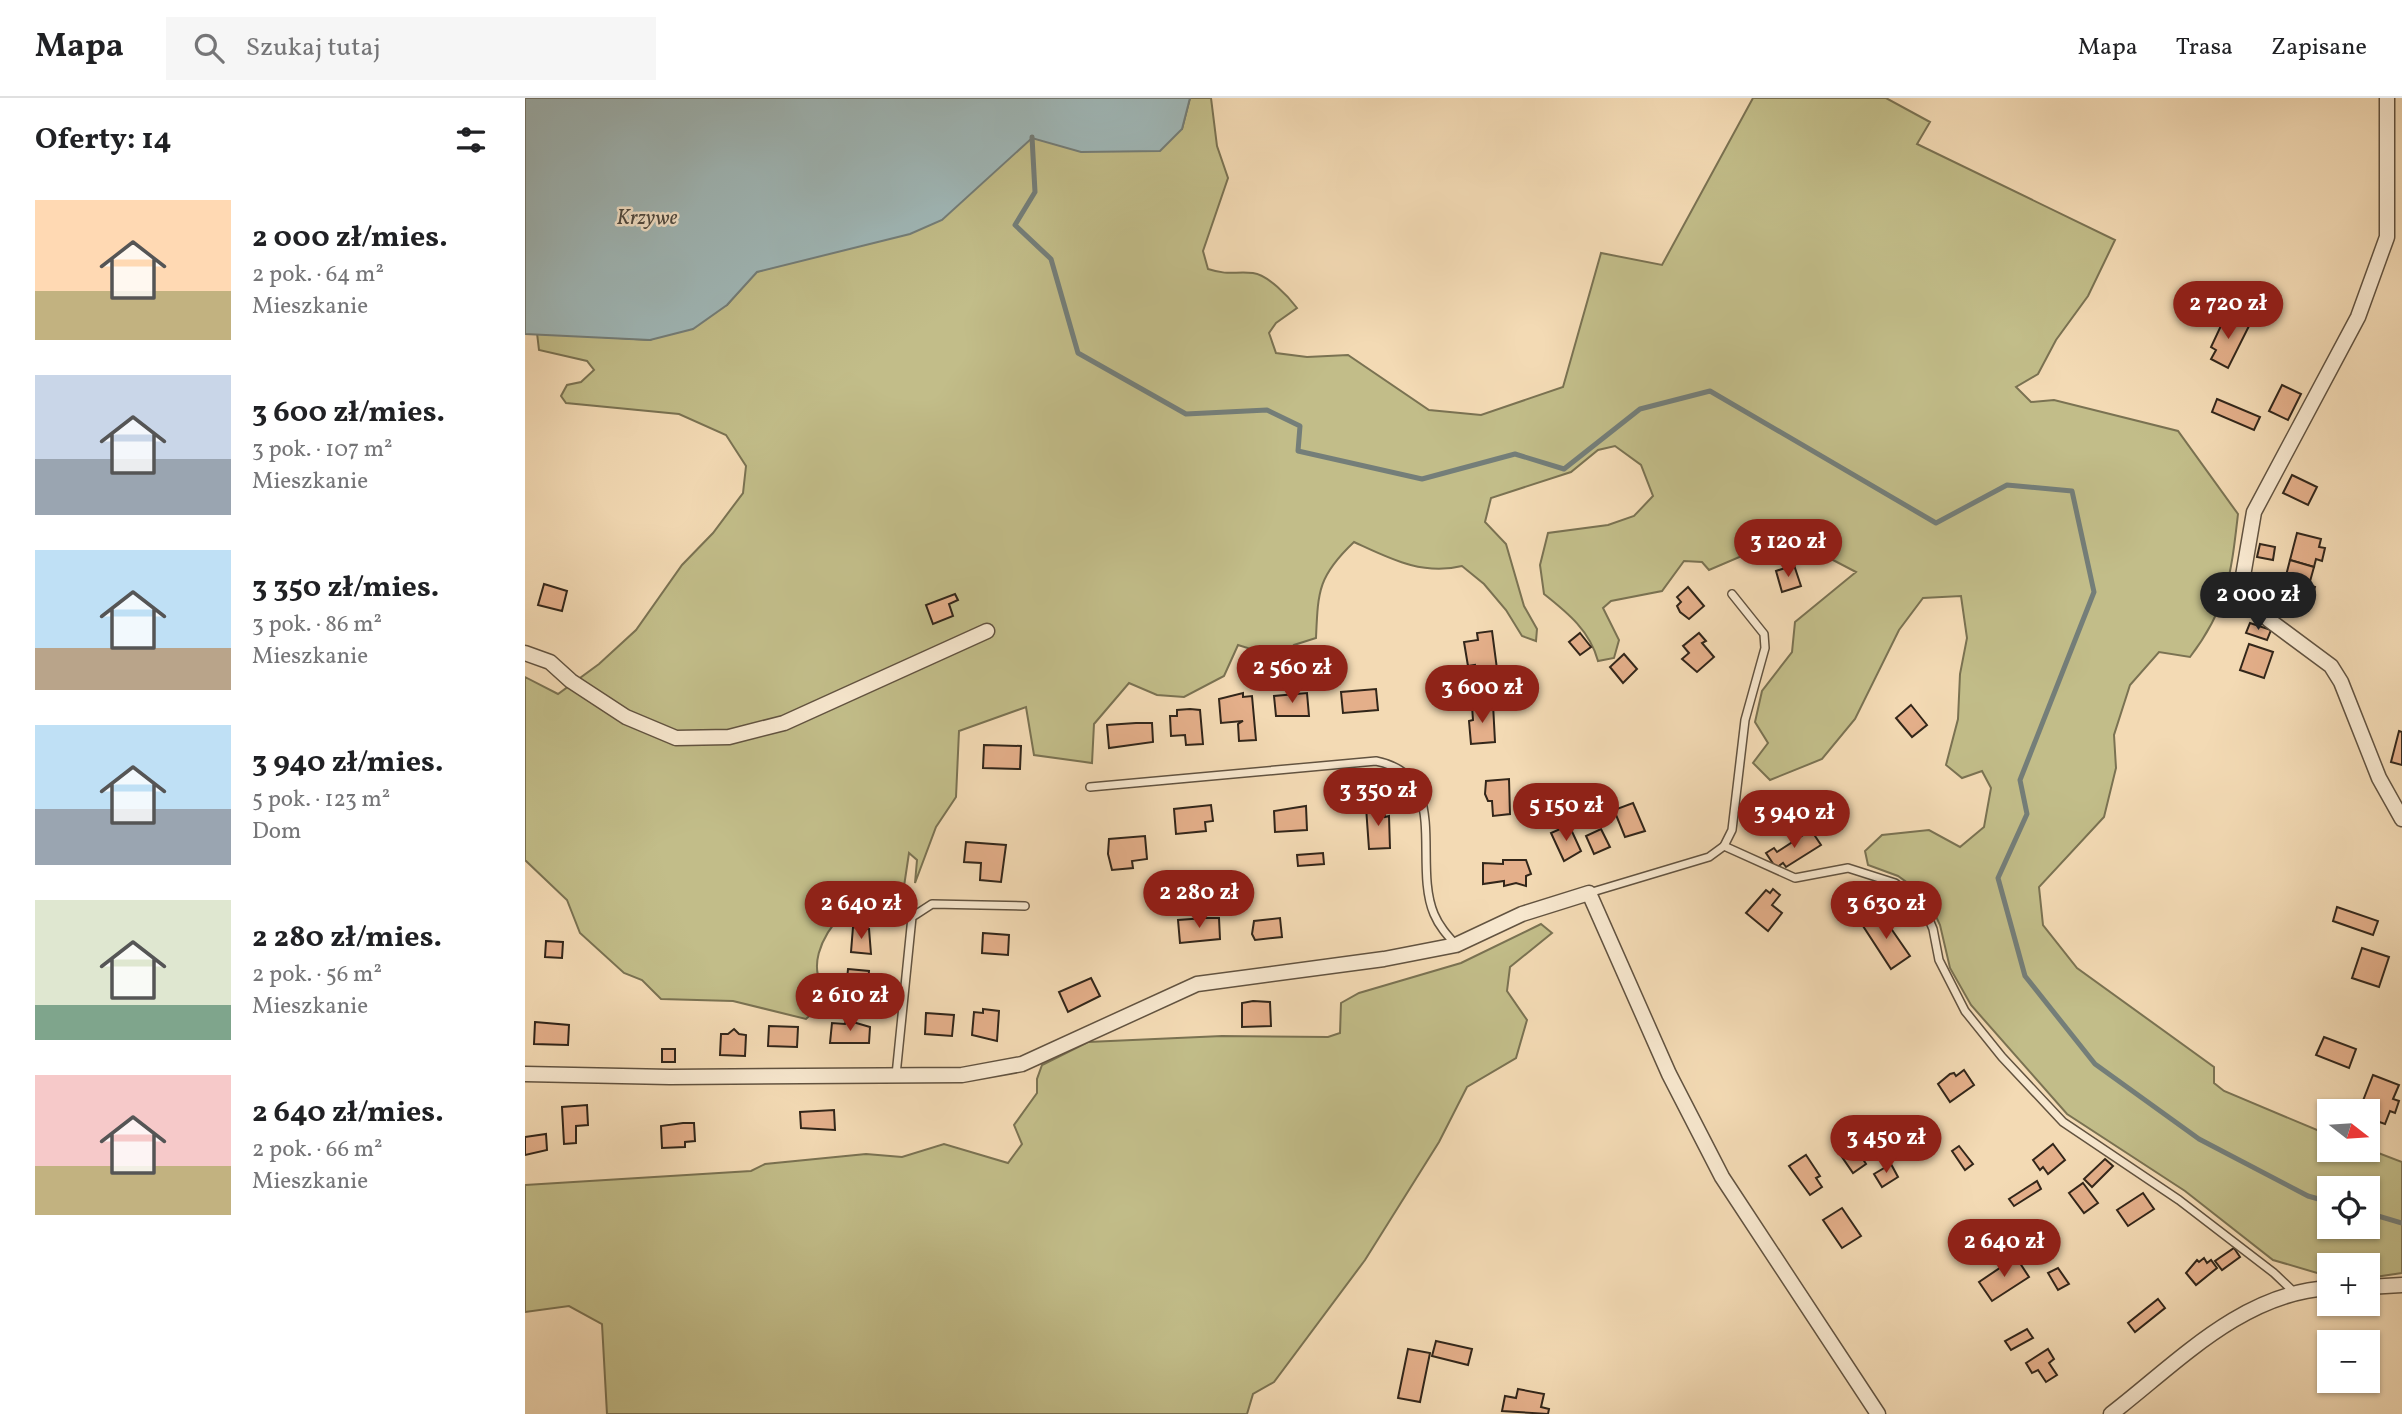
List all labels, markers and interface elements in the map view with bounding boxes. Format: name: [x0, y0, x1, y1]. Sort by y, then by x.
search box: [166, 17, 656, 80]
text: Mapa: [35, 25, 124, 71]
icon: search: [190, 29, 228, 67]
text: Szukaj tutaj: [246, 30, 381, 66]
text: Mapa: [2078, 31, 2138, 65]
text: Trasa: [2176, 31, 2233, 65]
text: Zapisane: [2271, 31, 2367, 65]
text: Oferty: 14: [35, 119, 172, 161]
icon: filters: [452, 121, 490, 159]
water label: Krzywe: [617, 204, 678, 233]
text: 2 000 zł/mies.: [252, 217, 448, 259]
icon: home: [91, 228, 175, 312]
text: 2 pok. · 64 m²: [252, 259, 384, 291]
pin: 2 720 zł: [2156, 282, 2300, 341]
text: 2 720 zł: [2189, 288, 2267, 320]
text: Mieszkanie: [252, 291, 368, 323]
text: 3 600 zł/mies.: [252, 392, 445, 434]
icon: home: [91, 403, 175, 487]
text: 3 pok. · 107 m²: [252, 434, 393, 466]
text: Mieszkanie: [252, 466, 368, 498]
pin: 3 120 zł: [1716, 519, 1860, 579]
text: 3 120 zł: [1750, 526, 1826, 558]
text: 3 350 zł/mies.: [252, 567, 439, 609]
pin: 2 000 zł: [2186, 573, 2330, 632]
icon: home: [91, 578, 175, 662]
text: 2 000 zł: [2216, 579, 2300, 611]
text: 3 pok. · 86 m²: [252, 609, 382, 641]
text: Mieszkanie: [252, 641, 368, 673]
pin: 2 560 zł: [1220, 646, 1364, 705]
text: 2 560 zł: [1253, 652, 1331, 684]
pin: 3 600 zł: [1410, 666, 1554, 725]
text: 3 600 zł: [1441, 672, 1523, 704]
text: 3 940 zł/mies.: [252, 742, 443, 784]
icon: home: [91, 753, 175, 837]
pin: 3 350 zł: [1306, 768, 1450, 828]
text: 3 350 zł: [1339, 775, 1417, 807]
text: 5 pok. · 123 m²: [252, 784, 390, 816]
pin: 5 150 zł: [1494, 784, 1638, 843]
text: 5 150 zł: [1529, 790, 1603, 822]
pin: 3 940 zł: [1722, 790, 1866, 850]
text: 3 940 zł: [1754, 797, 1834, 829]
text: Dom: [252, 816, 301, 848]
pin: 2 280 zł: [1127, 870, 1271, 930]
text: 2 280 zł: [1159, 877, 1239, 909]
pin: 2 640 zł: [789, 882, 933, 941]
pin: 3 630 zł: [1814, 882, 1958, 941]
text: 2 640 zł: [821, 888, 901, 920]
text: 3 630 zł: [1847, 888, 1925, 920]
text: 2 280 zł/mies.: [252, 917, 442, 959]
icon: home: [91, 928, 175, 1012]
text: 2 pok. · 56 m²: [252, 959, 382, 991]
pin: 2 610 zł: [778, 974, 922, 1033]
text: 2 610 zł: [812, 980, 888, 1012]
text: Mieszkanie: [252, 991, 368, 1023]
text: 2 640 zł/mies.: [252, 1092, 444, 1134]
north arrow: [2317, 1099, 2380, 1162]
map controls: [2317, 1099, 2380, 1393]
icon: home: [91, 1103, 175, 1187]
pin: 3 450 zł: [1814, 1116, 1958, 1175]
text: 3 450 zł: [1846, 1122, 1926, 1154]
text: 2 pok. · 66 m²: [252, 1134, 383, 1166]
text: Mieszkanie: [252, 1166, 368, 1198]
button: locate: [2317, 1176, 2380, 1239]
pin: 2 640 zł: [1932, 1220, 2076, 1279]
text: 2 640 zł: [1964, 1226, 2044, 1258]
button: +: [2317, 1253, 2380, 1316]
button: −: [2317, 1330, 2380, 1393]

